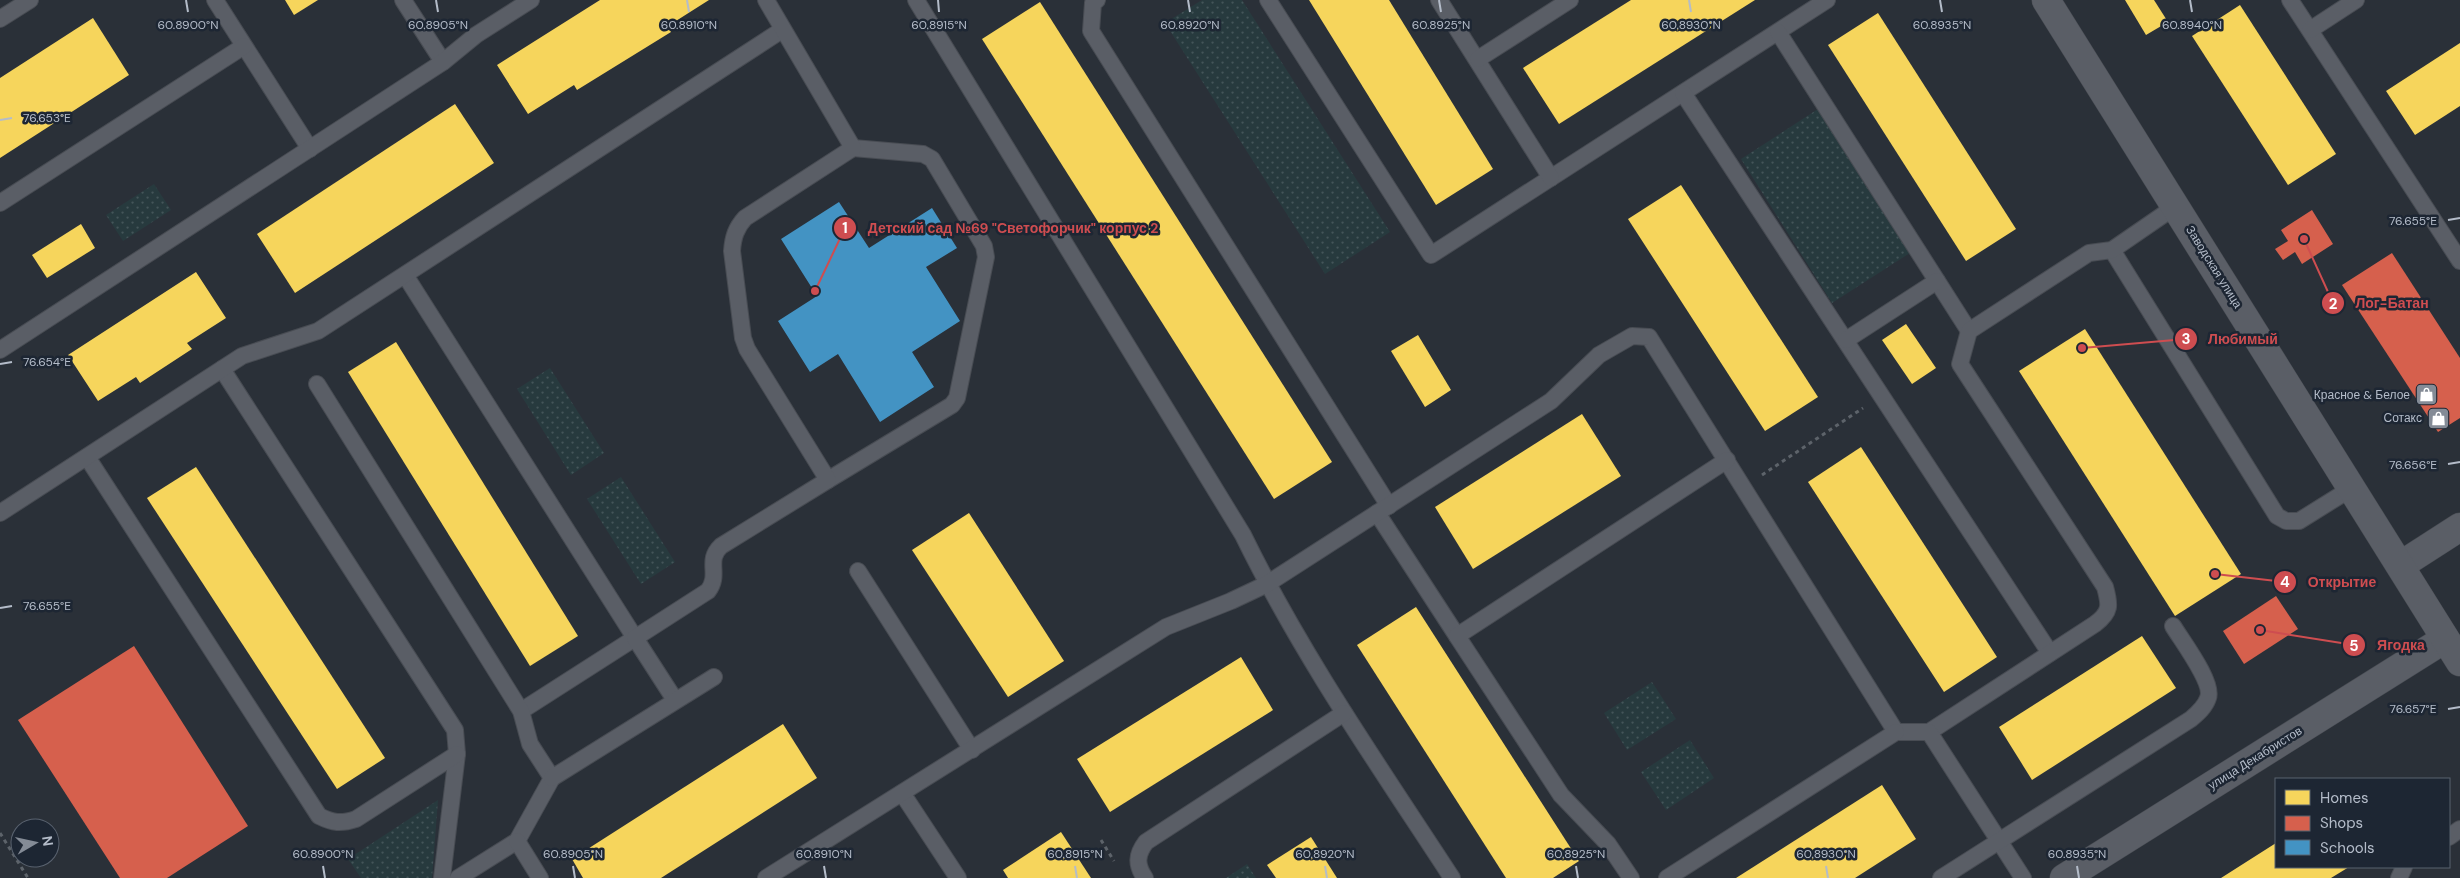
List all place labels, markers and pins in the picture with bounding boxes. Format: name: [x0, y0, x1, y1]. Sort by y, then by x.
callout: Детский сад №69 "Светофорчик" корпус 2: [833, 213, 1168, 242]
callout: Лог-Батан: [2320, 289, 2439, 318]
callout: Любимый: [2173, 324, 2288, 353]
shop icon: Красное & Белое: [2414, 383, 2438, 407]
place label: Красное & Белое: [2314, 387, 2410, 403]
shop icon: Сотакс: [2426, 406, 2450, 430]
place label: Сотакс: [2384, 410, 2422, 426]
callout: Открытие: [2272, 567, 2386, 596]
callout: Ягодка: [2342, 631, 2434, 660]

